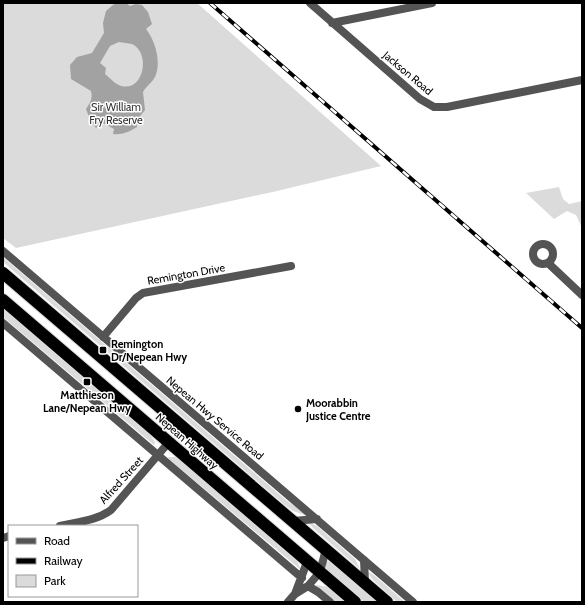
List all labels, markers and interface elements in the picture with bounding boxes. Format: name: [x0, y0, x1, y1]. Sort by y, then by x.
street label: Jackson Road: [379, 47, 436, 98]
park label: Sir William Fry Reserve: [89, 100, 143, 127]
street label: Remington Drive: [146, 260, 226, 288]
place label: Remington Dr/Nepean Hwy: [111, 337, 187, 364]
marker: Remington Dr/Nepean Hwy: [98, 345, 108, 355]
street label: Nepean Hwy Service Road: [163, 373, 267, 463]
marker: Matthieson Lane/Nepean Hwy: [82, 377, 92, 387]
place label: Matthieson Lane/Nepean Hwy: [43, 388, 131, 415]
place label: Moorabbin Justice Centre: [305, 396, 371, 423]
marker: Moorabbin Justice Centre: [293, 404, 303, 414]
street label: Nepean Highway: [153, 410, 222, 472]
street label: Alfred Street: [96, 453, 146, 507]
legend: [8, 525, 138, 597]
text: Road: [44, 533, 70, 548]
text: Railway: [44, 553, 82, 568]
text: Park: [44, 573, 66, 588]

